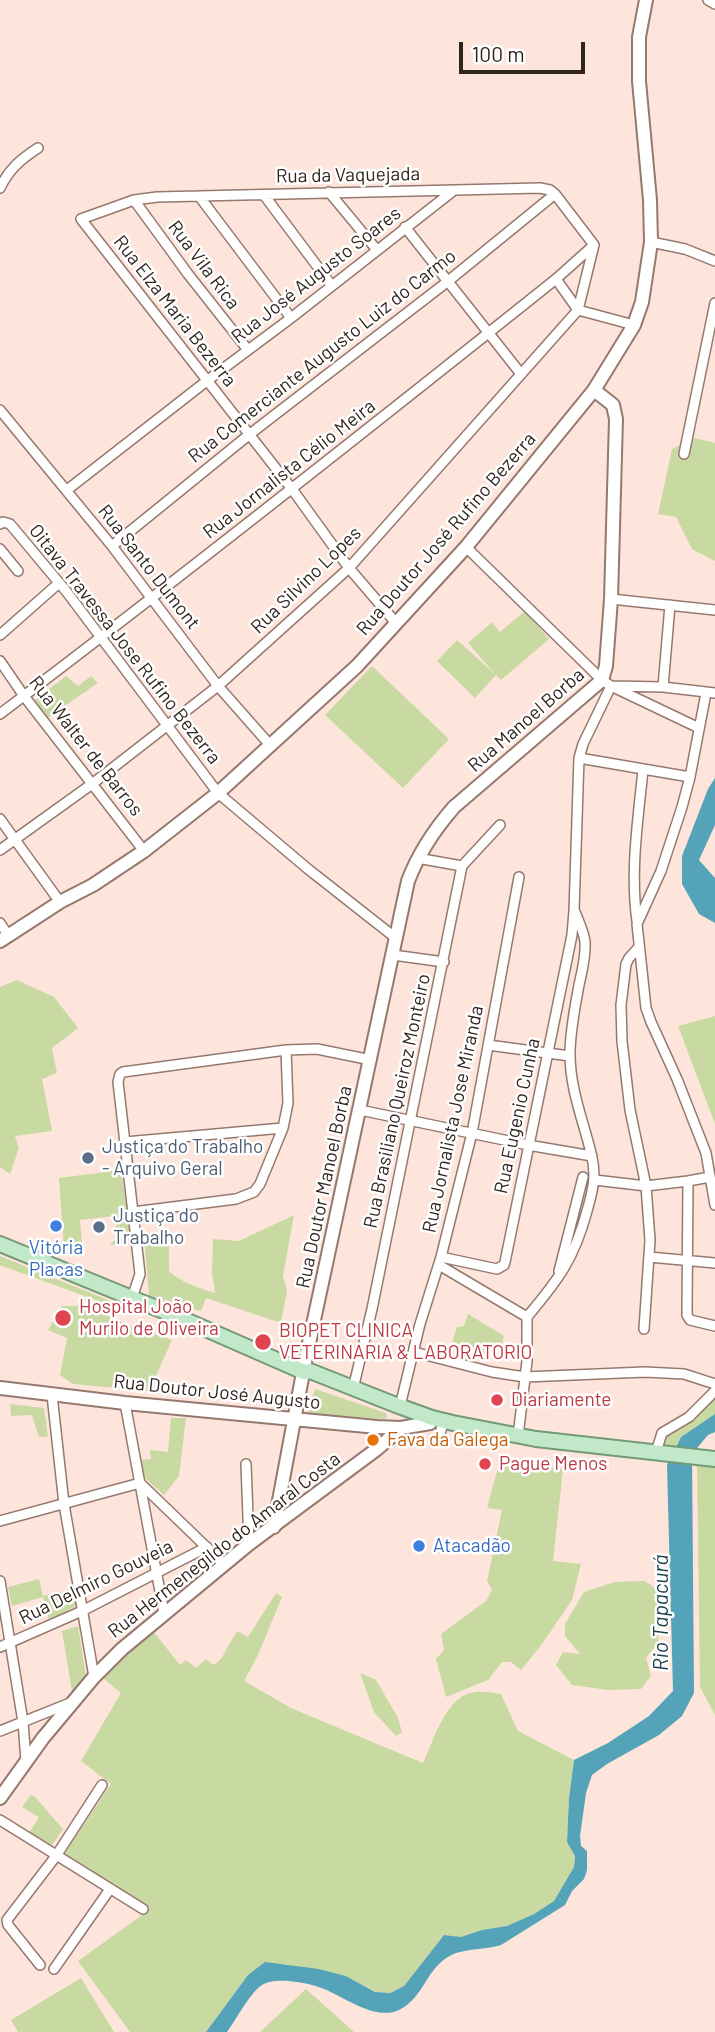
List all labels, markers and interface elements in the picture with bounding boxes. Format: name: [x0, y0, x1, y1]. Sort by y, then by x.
scale bar: [463, 28, 589, 72]
text: 100 m: [472, 41, 525, 66]
street label: Rua da Vaquejada: [276, 162, 420, 188]
street label: Rua José Augusto Soares: [227, 202, 405, 348]
street label: Rua Vila Rica: [163, 216, 245, 314]
street label: Rua Elza Maria Bezerra: [109, 231, 241, 391]
street label: Rua Comerciante Augusto Luiz do Carmo: [184, 244, 460, 468]
street label: Rua Jornalista Célio Meira: [198, 395, 380, 543]
street label: Rua Doutor José Rufino Bezerra: [352, 428, 540, 640]
street label: Rua Santo Dumont: [93, 500, 205, 634]
street label: Oitava Travessa Jose Rufino Bezerra: [24, 520, 226, 768]
street label: Rua Silvino Lopes: [246, 522, 366, 638]
street label: Rua Manoel Borba: [463, 663, 589, 777]
street label: Rua Walter de Barros: [24, 671, 148, 821]
street label: Rua Brasiliano Queiroz Monteiro: [359, 972, 435, 1230]
street label: Rua Jornalista Jose Miranda: [418, 1003, 488, 1235]
street label: Rua Eugenio Cunha: [489, 1036, 545, 1196]
street label: Rua Doutor Manoel Borba: [291, 1084, 357, 1290]
place label: Justiça do Trabalho - Arquivo Geral: [102, 1136, 263, 1180]
marker: Justiça do Trabalho - Arquivo Geral: [80, 1150, 96, 1166]
place label: Justiça do Trabalho: [113, 1205, 199, 1249]
marker: Vitória Placas: [48, 1218, 64, 1234]
marker: Justiça do Trabalho: [91, 1219, 107, 1235]
place label: Vitória Placas: [29, 1237, 83, 1281]
place label: Hospital João Murilo de Oliveira: [79, 1296, 219, 1340]
marker: Hospital João Murilo de Oliveira: [53, 1308, 73, 1328]
place label: BIOPET CLINICA VETERINARIA & LABORATORIO: [279, 1320, 532, 1364]
marker: BIOPET CLINICA VETERINARIA & LABORATORIO: [253, 1332, 273, 1352]
street label: Rua Doutor José Augusto: [112, 1370, 322, 1414]
place label: Diariamente: [511, 1389, 611, 1411]
marker: Diariamente: [489, 1392, 505, 1408]
place label: Fava da Galega: [387, 1429, 509, 1451]
marker: Fava da Galega: [365, 1432, 381, 1448]
street label: Rua Hermenegildo do Amaral Costa: [103, 1447, 345, 1643]
place label: Pague Menos: [499, 1453, 607, 1475]
marker: Pague Menos: [477, 1456, 493, 1472]
street label: Rua Delmiro Gouveia: [15, 1535, 177, 1629]
place label: Atacadão: [433, 1535, 511, 1557]
marker: Atacadão: [411, 1538, 427, 1554]
water label: Rio Tapacurá: [648, 1555, 674, 1671]

